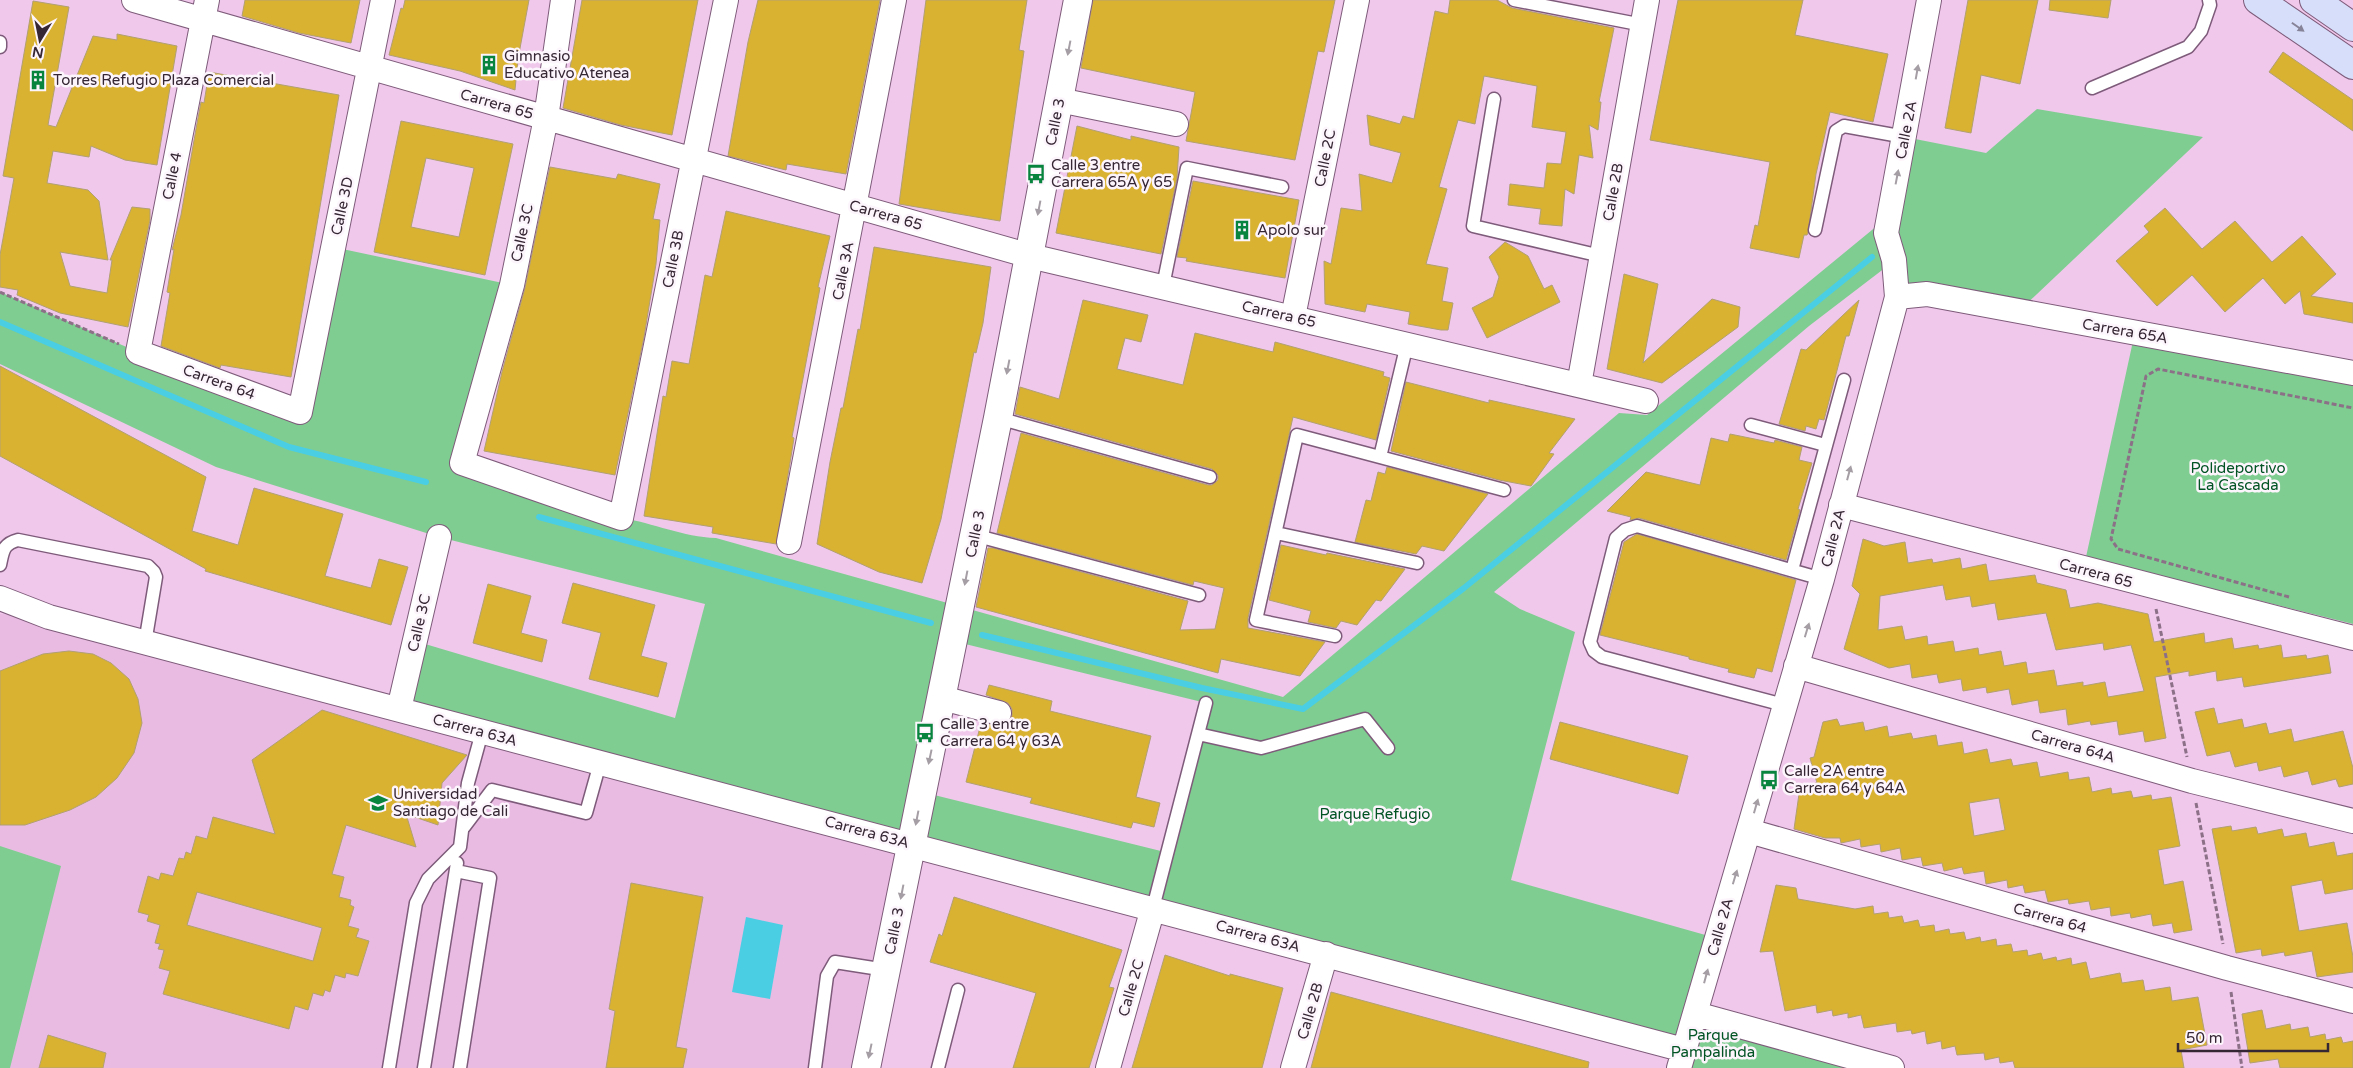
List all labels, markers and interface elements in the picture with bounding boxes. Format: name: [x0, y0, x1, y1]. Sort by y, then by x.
north arrow: [15, 15, 65, 65]
one-way arrow: [2291, 22, 2305, 32]
one-way arrow: [1065, 40, 1073, 56]
text: N: [31, 43, 45, 62]
place label: Gimnasio Educativo Atenea: [504, 47, 630, 82]
building icon: Gimnasio Educativo Atenea: [478, 54, 500, 76]
one-way arrow: [1913, 64, 1921, 80]
building icon: Torres Refugio Plaza Comercial: [27, 69, 49, 91]
place label: Torres Refugio Plaza Comercial: [53, 71, 274, 89]
street label: Carrera 65: [458, 85, 536, 123]
street label: Calle 3: [1042, 97, 1068, 147]
street label: Calle 2A: [1892, 99, 1920, 161]
street label: Calle 2C: [1311, 128, 1339, 188]
street label: Calle 4: [159, 151, 185, 201]
place label: Calle 3 entre Carrera 65A y 65: [1051, 156, 1172, 191]
street label: Calle 2B: [1599, 162, 1627, 222]
bus stop icon: Calle 3 entre Carrera 65A y 65: [1025, 163, 1047, 185]
one-way arrow: [1894, 168, 1902, 184]
street label: Calle 3D: [327, 175, 357, 237]
street label: Carrera 65: [847, 196, 925, 234]
one-way arrow: [1035, 200, 1043, 215]
street label: Calle 3C: [507, 202, 537, 264]
building icon: Apolo sur: [1231, 219, 1253, 241]
place label: Apolo sur: [1257, 221, 1326, 239]
street label: Calle 3B: [659, 229, 687, 289]
street label: Calle 3A: [829, 240, 857, 302]
street label: Carrera 65: [1240, 297, 1318, 331]
street label: Carrera 65A: [2081, 315, 2169, 347]
one-way arrow: [1004, 360, 1012, 375]
street label: Carrera 64: [180, 361, 258, 403]
park label: Polideportivo La Cascada: [2190, 459, 2286, 494]
one-way arrow: [1846, 465, 1854, 480]
street label: Calle 2A: [1817, 507, 1849, 569]
street label: Calle 3: [962, 509, 988, 559]
street label: Carrera 65: [2057, 555, 2135, 591]
one-way arrow: [962, 570, 970, 586]
street label: Calle 3C: [404, 592, 434, 654]
one-way arrow: [1803, 622, 1811, 637]
street label: Carrera 63A: [431, 710, 519, 750]
place label: Calle 3 entre Carrera 64 y 63A: [940, 715, 1061, 750]
bus stop icon: Calle 3 entre Carrera 64 y 63A: [914, 722, 936, 744]
street label: Carrera 64A: [2029, 725, 2117, 767]
one-way arrow: [925, 749, 933, 765]
place label: Calle 2A entre Carrera 64 y 64A: [1784, 762, 1905, 797]
bus stop icon: Calle 2A entre Carrera 64 y 64A: [1758, 769, 1780, 791]
place label: Universidad Santiago de Cali: [393, 785, 508, 820]
school or university icon: Universidad Santiago de Cali: [367, 792, 389, 814]
one-way arrow: [1752, 798, 1760, 813]
park label: Parque Refugio: [1320, 805, 1431, 823]
one-way arrow: [913, 811, 921, 826]
street label: Carrera 63A: [823, 812, 911, 852]
one-way arrow: [1731, 870, 1739, 885]
one-way arrow: [898, 884, 906, 899]
street label: Calle 2A: [1703, 896, 1737, 958]
street label: Carrera 64: [2011, 899, 2089, 937]
street label: Calle 3: [881, 906, 907, 956]
street label: Carrera 63A: [1214, 916, 1302, 956]
street label: Calle 2C: [1114, 957, 1148, 1019]
one-way arrow: [1702, 968, 1710, 983]
street label: Calle 2B: [1293, 980, 1327, 1042]
scale bar: [2178, 1020, 2328, 1052]
park label: Parque Pampalinda: [1671, 1026, 1755, 1061]
text: 50 m: [2186, 1029, 2223, 1047]
one-way arrow: [865, 1043, 873, 1059]

